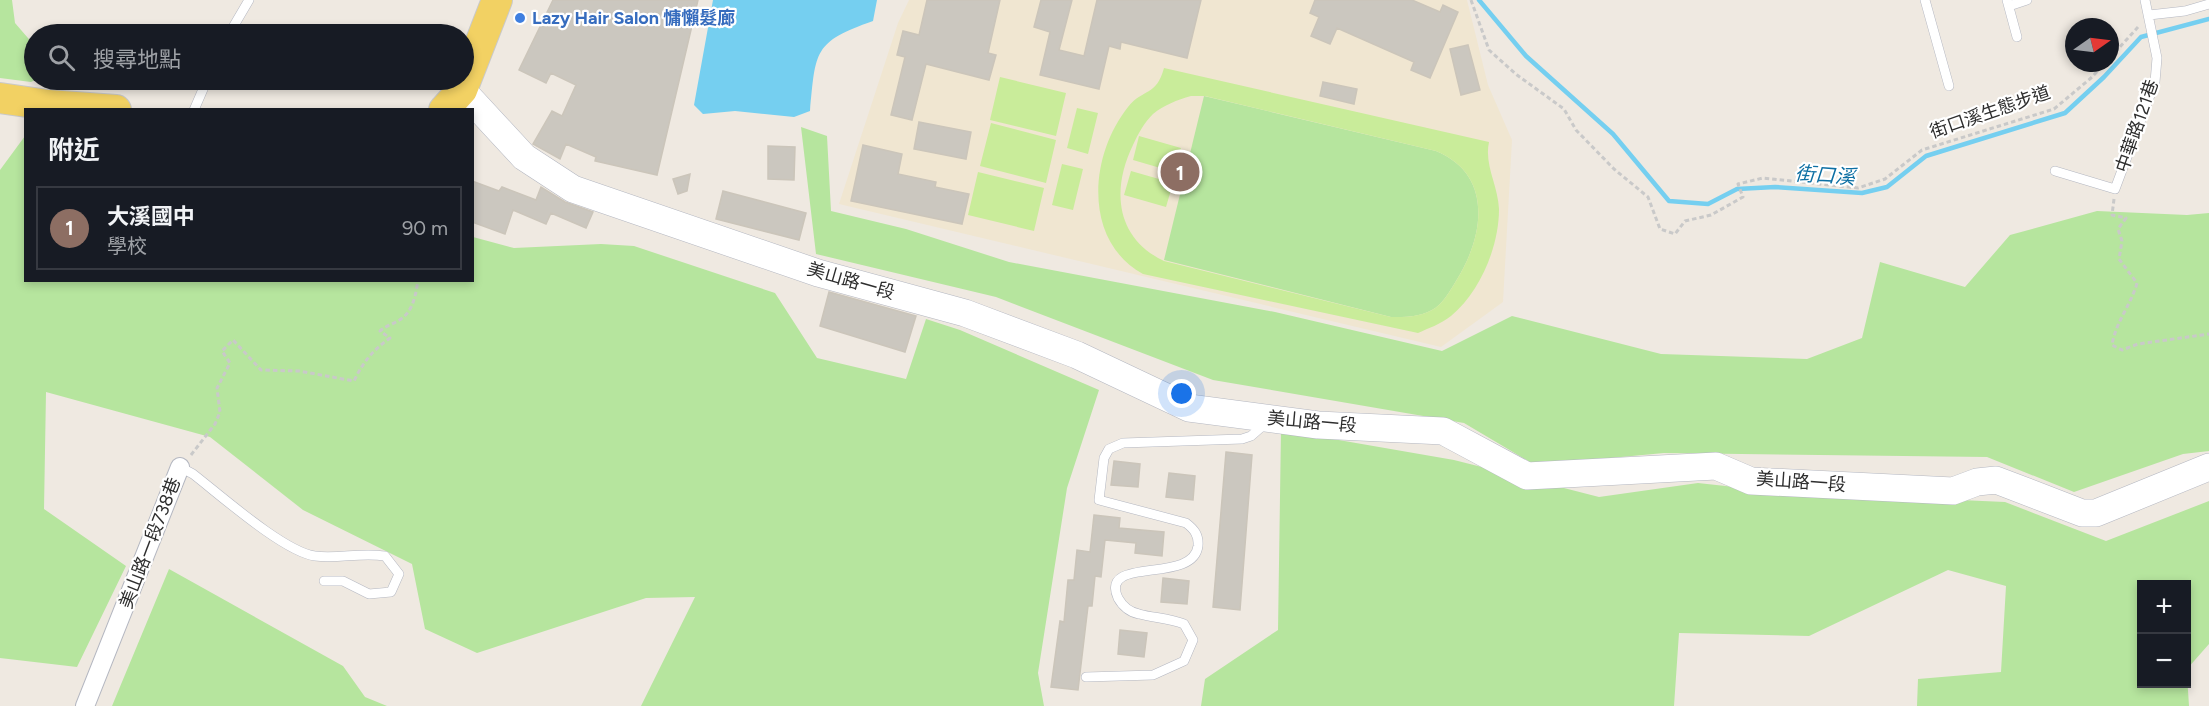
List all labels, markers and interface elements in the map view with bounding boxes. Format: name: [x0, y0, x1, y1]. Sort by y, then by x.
place label: Lazy Hair Salon 慵懶髮廊: [532, 7, 735, 29]
marker: Lazy Hair Salon 慵懶髮廊: [513, 11, 527, 25]
north arrow: [2065, 18, 2119, 72]
search box: [24, 24, 474, 90]
icon: search: [45, 41, 78, 74]
text: 搜尋地點: [93, 46, 181, 73]
street label: 中華路121巷: [2111, 77, 2163, 175]
street label: 街口溪生態步道: [1927, 81, 2053, 143]
text: 附近: [48, 134, 100, 166]
pin: 1: [1160, 150, 1200, 195]
water label: 街口溪: [1794, 161, 1859, 189]
text: 大溪國中: [107, 203, 195, 230]
text: 1: [65, 216, 74, 240]
text: 90 m: [402, 216, 448, 240]
text: 學校: [107, 234, 147, 258]
street label: 美山路一段: [805, 258, 897, 304]
your location: [1167, 379, 1196, 408]
street label: 美山路一段: [1266, 407, 1358, 437]
street label: 美山路一段: [1755, 468, 1847, 496]
street label: 美山路一段738巷: [115, 474, 185, 612]
map controls: [2137, 580, 2191, 688]
button: +: [2137, 580, 2191, 634]
button: −: [2137, 634, 2191, 688]

